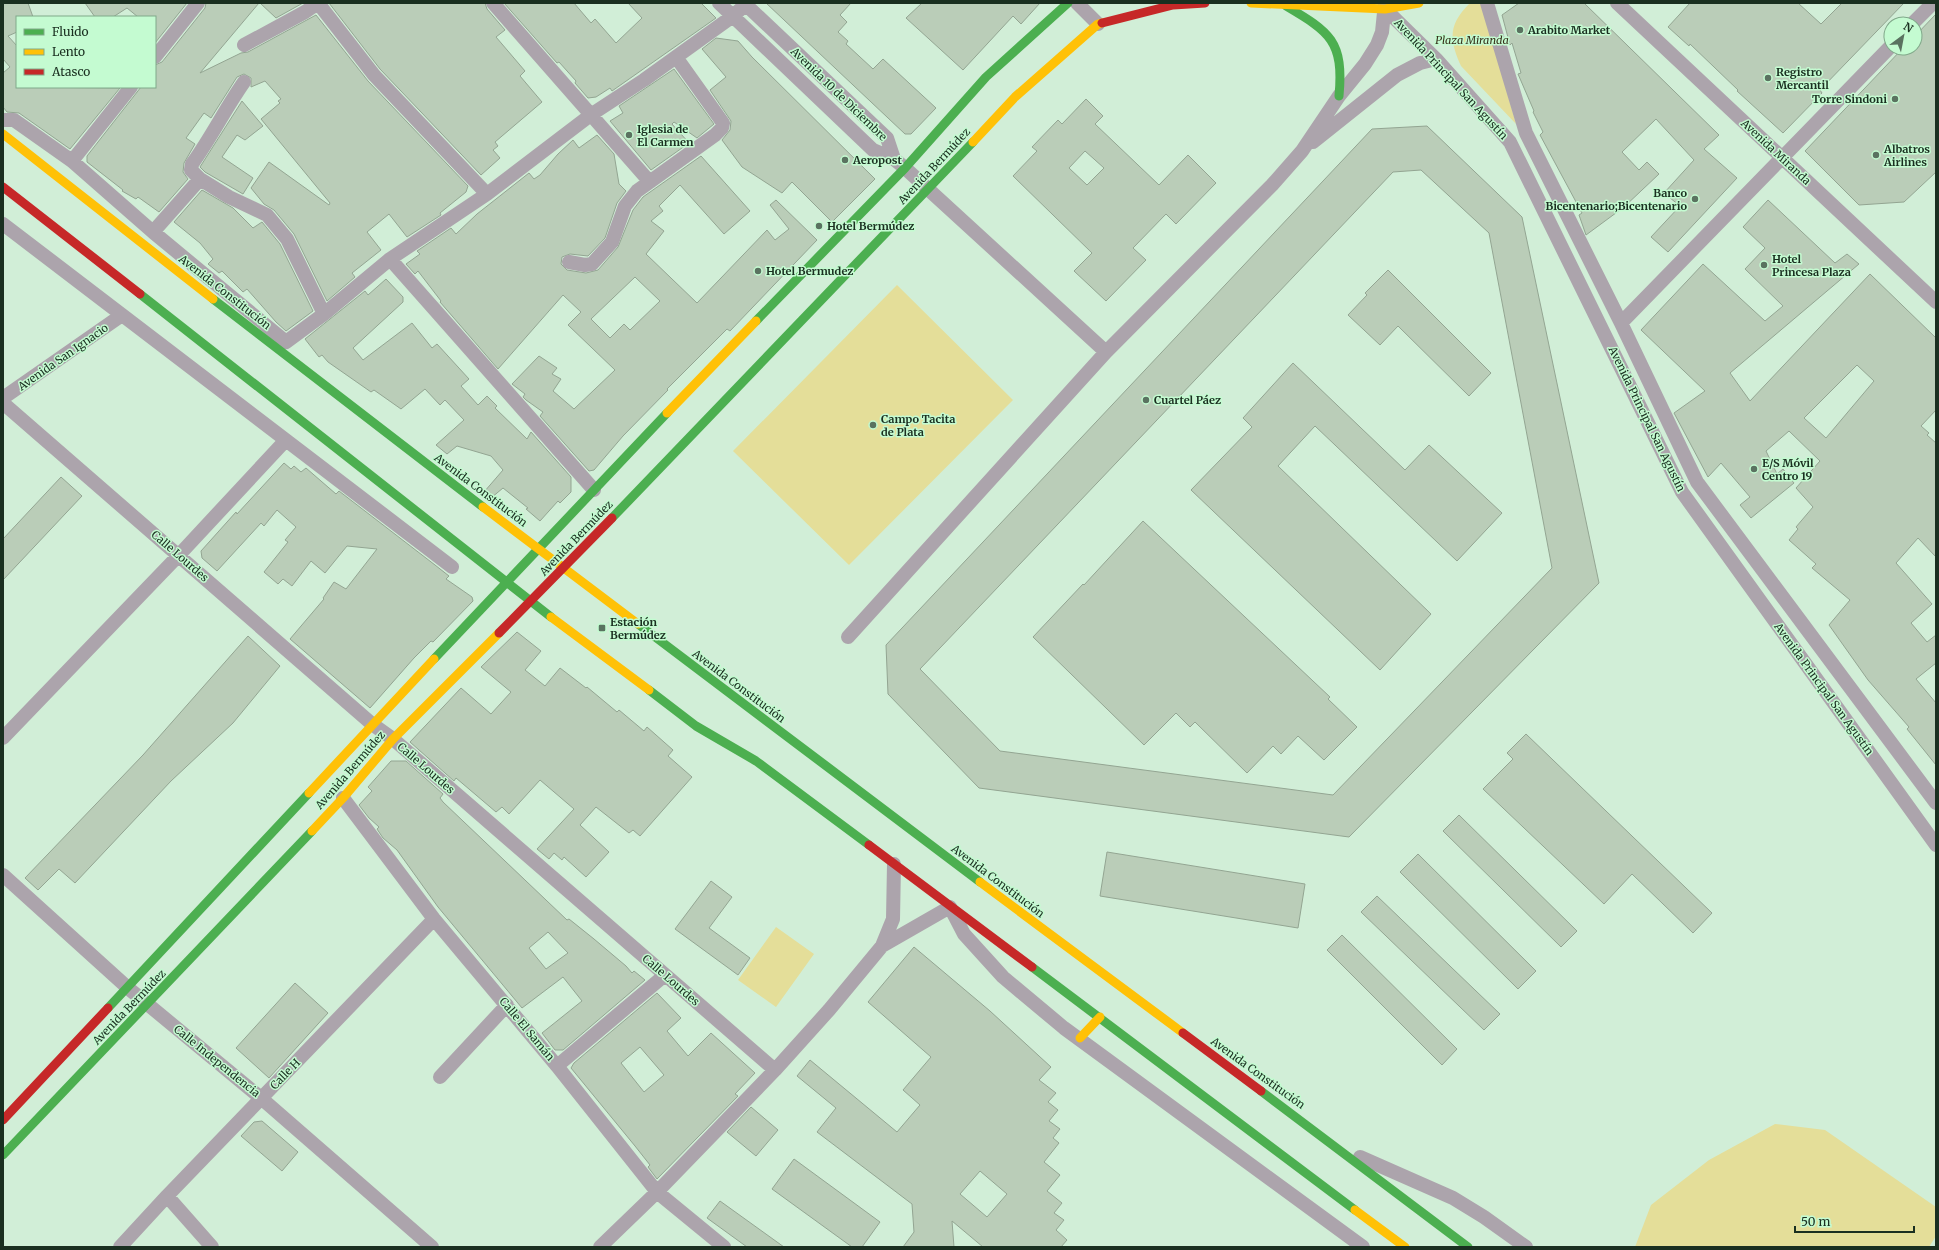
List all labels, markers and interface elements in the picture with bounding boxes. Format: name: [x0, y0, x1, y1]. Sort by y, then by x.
street label: Avenida Principal San Agustín: [1391, 15, 1511, 143]
legend: [16, 16, 156, 88]
north arrow: [1883, 16, 1923, 56]
text: N: [1901, 19, 1916, 36]
place label: Arabito Market: [1527, 23, 1611, 37]
text: Fluido: [52, 24, 89, 39]
marker: Arabito Market: [1515, 25, 1525, 35]
park label: Plaza Miranda: [1435, 33, 1509, 47]
text: Lento: [52, 44, 85, 59]
street label: Avenida 10 de Diciembre: [787, 44, 890, 144]
text: Atasco: [51, 64, 90, 79]
place label: Registro Mercantil: [1776, 65, 1829, 92]
marker: Registro Mercantil: [1763, 73, 1773, 83]
place label: Torre Sindoni: [1812, 92, 1887, 106]
marker: Torre Sindoni: [1890, 94, 1900, 104]
street label: Avenida Miranda: [1738, 115, 1814, 188]
place label: Iglesia de El Carmen: [637, 122, 694, 149]
street label: Avenida Bermúdez: [894, 125, 973, 208]
marker: Iglesia de El Carmen: [624, 130, 634, 140]
place label: Albatros Airlines: [1883, 142, 1930, 169]
marker: Albatros Airlines: [1871, 150, 1881, 160]
place label: Aeropost: [852, 153, 903, 167]
marker: Aeropost: [840, 155, 850, 165]
place label: Banco Bicentenario;Bicentenario: [1546, 186, 1687, 213]
marker: Banco Bicentenario;Bicentenario: [1690, 194, 1700, 204]
place label: Hotel Bermúdez: [827, 219, 914, 233]
marker: Hotel Bermúdez: [814, 221, 824, 231]
street label: Avenida Constitución: [175, 251, 274, 333]
place label: Hotel Princesa Plaza: [1772, 252, 1851, 279]
marker: Hotel Princesa Plaza: [1759, 260, 1769, 270]
place label: Hotel Bermudez: [766, 264, 853, 278]
marker: Hotel Bermudez: [753, 266, 763, 276]
street label: Avenida San Ignacio: [14, 320, 111, 394]
street label: Avenida Principal San Agustín: [1605, 343, 1689, 495]
place label: Cuartel Páez: [1154, 393, 1221, 407]
marker: Cuartel Páez: [1141, 395, 1151, 405]
place label: Campo Tacita de Plata: [881, 412, 955, 439]
marker: Campo Tacita de Plata: [868, 420, 878, 430]
street label: Avenida Constitución: [431, 450, 531, 530]
place label: E/S Móvil Centro 19: [1762, 456, 1814, 483]
marker: E/S Móvil Centro 19: [1749, 464, 1759, 474]
street label: Avenida Bermúdez: [536, 497, 616, 579]
street label: Calle Lourdes: [149, 527, 211, 585]
place label: Estación Bermúdez: [610, 615, 666, 642]
street label: Avenida Principal San Agustín: [1771, 619, 1877, 758]
marker: Estación Bermúdez: [597, 623, 607, 633]
street label: Avenida Constitución: [689, 646, 789, 726]
street label: Avenida Bermúdez: [311, 728, 388, 813]
street label: Calle Lourdes: [395, 739, 457, 797]
street label: Avenida Constitución: [948, 841, 1048, 921]
street label: Calle Lourdes: [640, 951, 702, 1009]
street label: Avenida Bermúdez: [89, 966, 169, 1048]
street label: Calle El Samán: [496, 995, 558, 1064]
street label: Calle Independencia: [171, 1022, 263, 1100]
street label: Avenida Constitución: [1207, 1034, 1308, 1112]
street label: Calle H: [267, 1056, 303, 1092]
scale bar: [1795, 1208, 1914, 1234]
text: 50 m: [1801, 1214, 1830, 1229]

